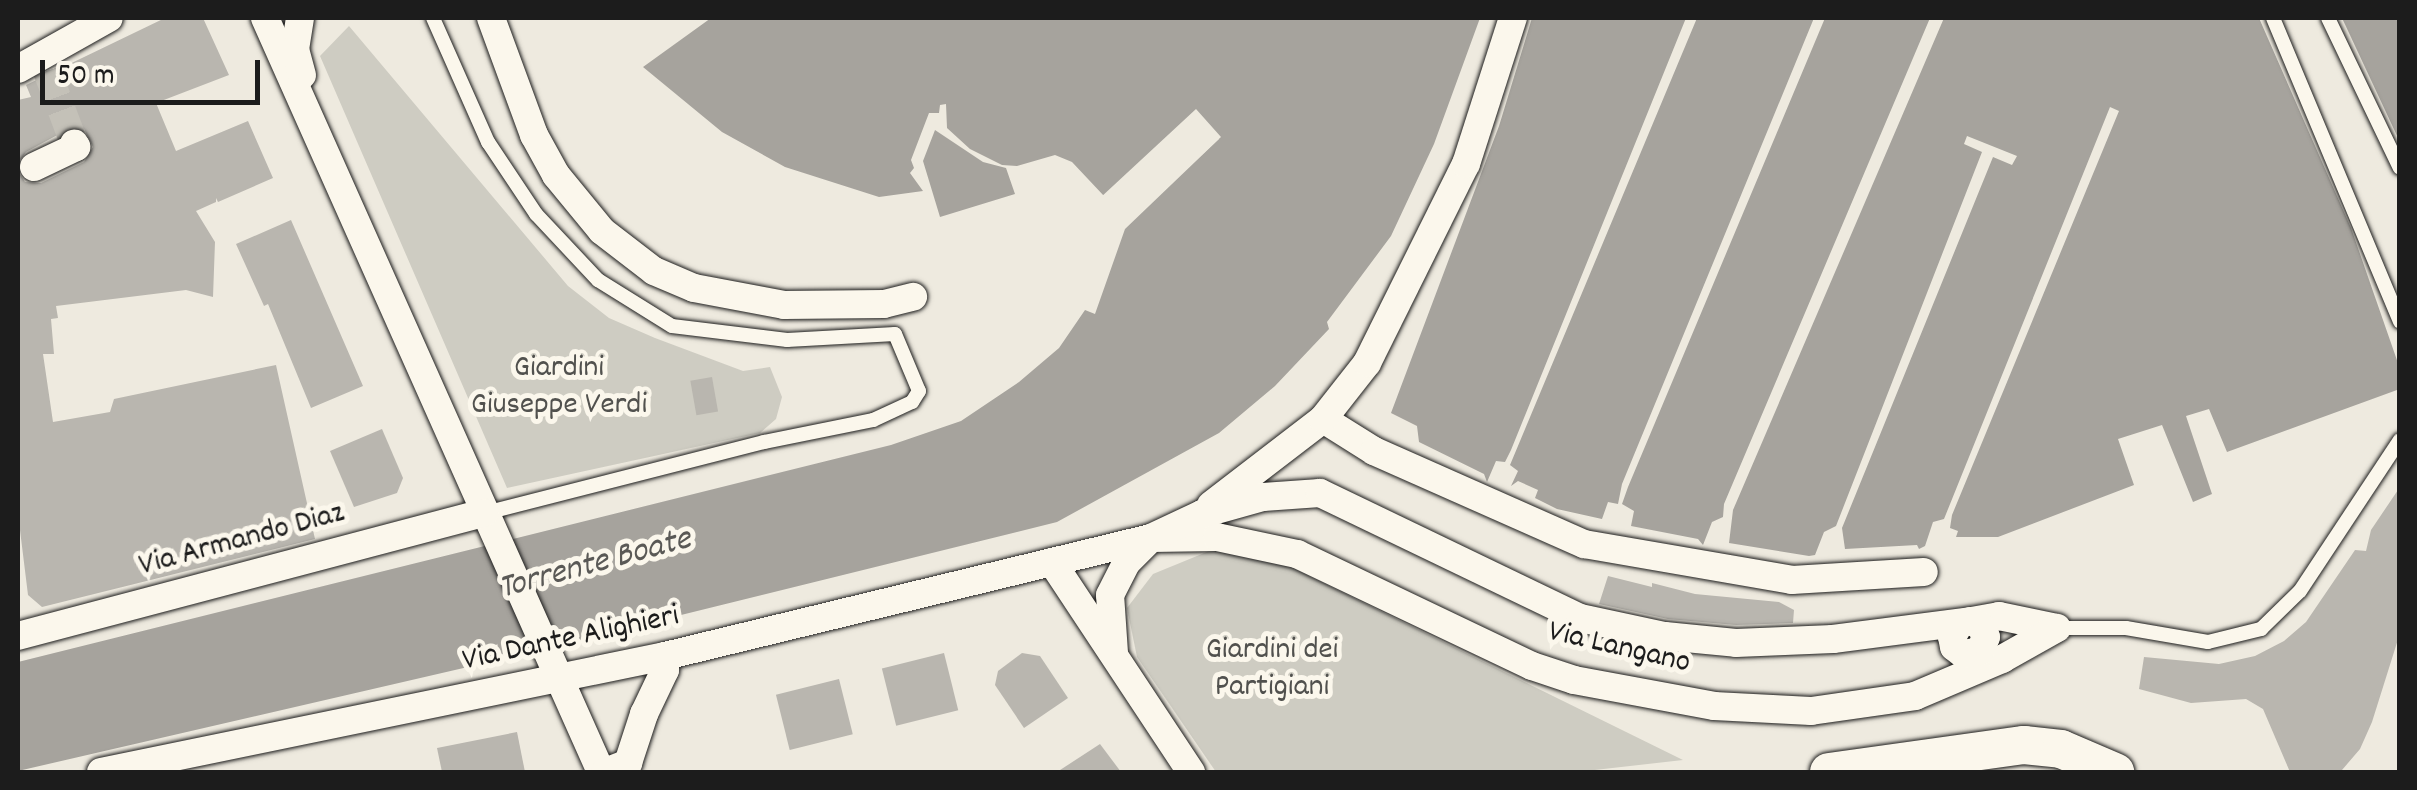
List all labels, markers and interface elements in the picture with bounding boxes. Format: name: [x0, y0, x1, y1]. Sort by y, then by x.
scale bar: [45, 40, 265, 102]
text: 50 m: [57, 56, 115, 99]
park label: Giardini Giuseppe Verdi: [471, 351, 647, 426]
street label: Via Armando Diaz: [135, 495, 349, 587]
water label: Torrente Boate: [494, 519, 696, 611]
street label: Via Dante Alighieri: [459, 598, 683, 682]
street label: Via Langano: [1544, 614, 1694, 684]
park label: Giardini dei Partigiani: [1206, 633, 1338, 708]

